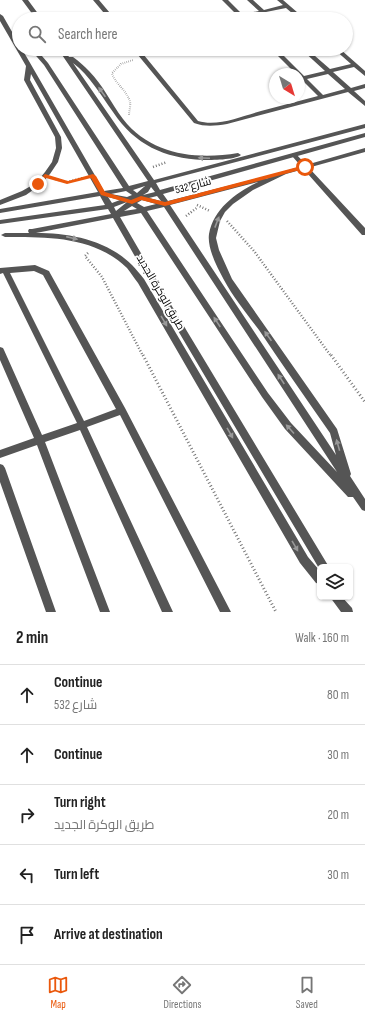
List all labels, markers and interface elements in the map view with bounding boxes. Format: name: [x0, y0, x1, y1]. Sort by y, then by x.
search box: [12, 12, 353, 56]
icon: search: [26, 23, 48, 45]
text: Search here: [58, 25, 118, 44]
north arrow: [269, 68, 305, 104]
one-way arrow: [98, 86, 106, 97]
one-way arrow: [198, 155, 211, 162]
route start: [296, 158, 314, 176]
street label: شارع 532: [174, 174, 213, 197]
route end: [29, 175, 47, 193]
one-way arrow: [214, 217, 220, 228]
one-way arrow: [65, 235, 78, 241]
street label: طريق الوكرة الجديد: [134, 252, 187, 332]
one-way arrow: [161, 315, 168, 327]
one-way arrow: [213, 316, 220, 328]
one-way arrow: [264, 331, 272, 341]
one-way arrow: [277, 374, 285, 385]
one-way arrow: [286, 424, 295, 434]
one-way arrow: [226, 427, 233, 439]
one-way arrow: [335, 438, 341, 450]
one-way arrow: [292, 540, 299, 552]
map controls: [317, 564, 353, 600]
button: layers: [317, 564, 353, 600]
text: 2 min: [16, 628, 48, 648]
text: Walk · 160 m: [295, 630, 349, 646]
text: Continue: [54, 673, 103, 692]
icon: ahead: [16, 684, 38, 706]
text: 80 m: [327, 687, 349, 703]
text: شارع 532: [54, 697, 97, 713]
icon: ahead: [16, 744, 38, 766]
text: Continue: [54, 745, 103, 764]
text: 30 m: [327, 747, 349, 763]
text: Turn right: [54, 793, 106, 812]
icon: right: [16, 804, 38, 826]
text: 20 m: [327, 807, 349, 823]
text: طريق الوكرة الجديد: [54, 817, 154, 833]
icon: left: [16, 864, 38, 886]
text: Turn left: [54, 865, 99, 884]
text: 30 m: [327, 867, 349, 883]
icon: arrive: [16, 924, 38, 946]
text: Arrive at destination: [54, 925, 163, 944]
tab: Map: [47, 974, 69, 1011]
tab: Directions: [164, 974, 201, 1011]
tab: Saved: [296, 974, 318, 1011]

